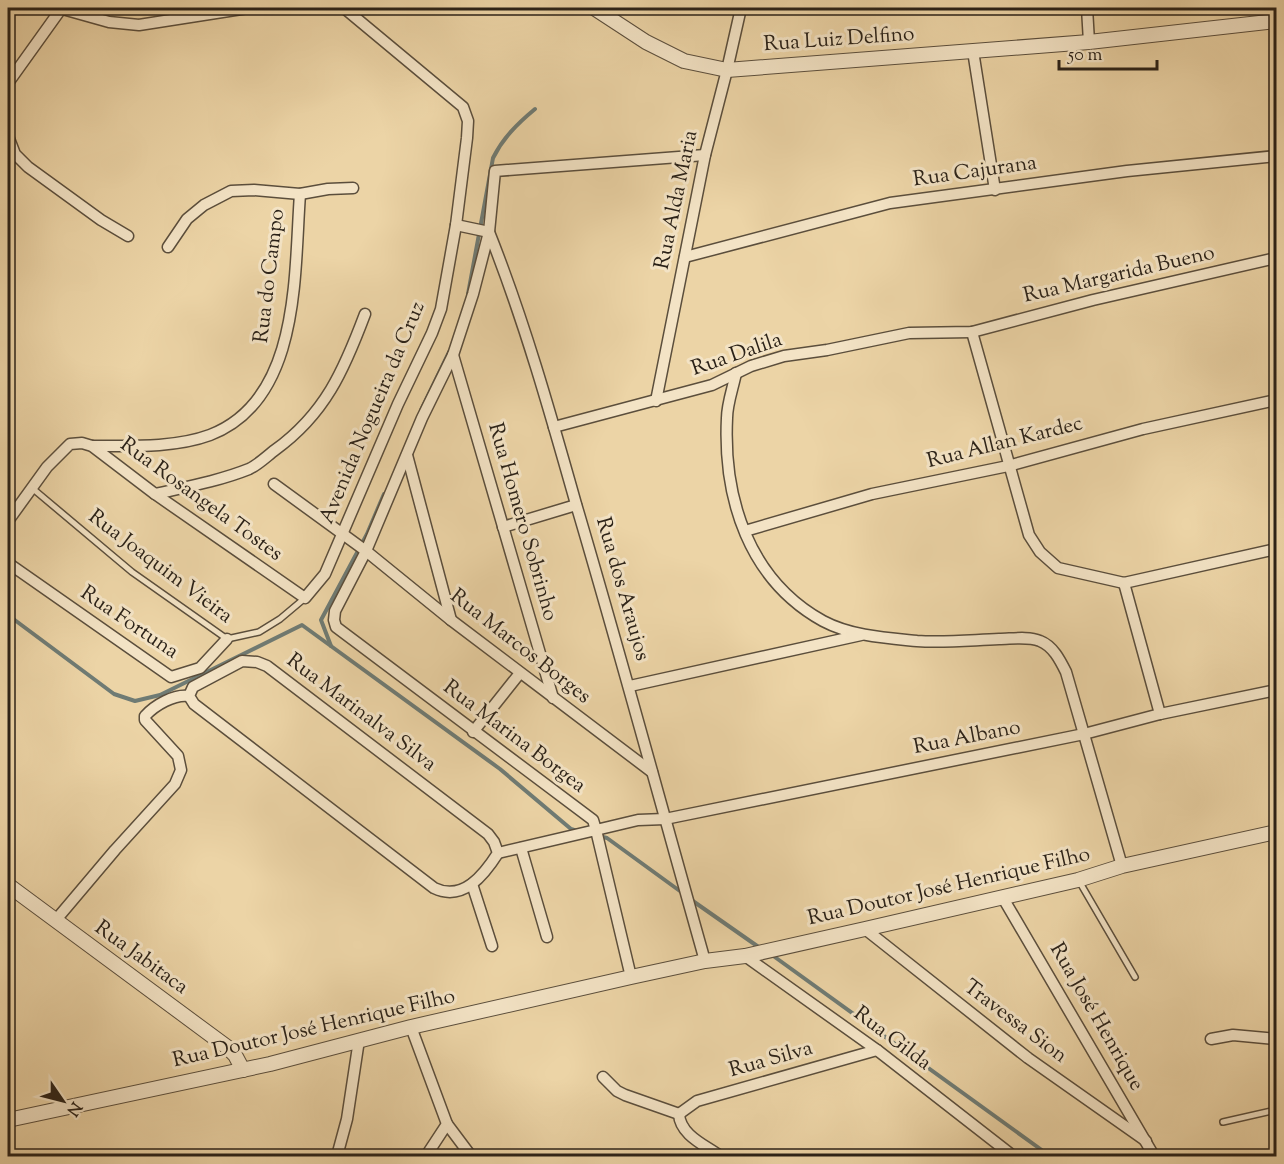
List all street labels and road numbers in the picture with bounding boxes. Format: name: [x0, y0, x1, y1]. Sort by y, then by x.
street label: Rua Luiz Delfino: [763, 20, 915, 60]
street label: Rua Alda Maria: [648, 127, 706, 272]
street label: Rua Cajurana: [911, 148, 1039, 196]
street label: Rua do Campo: [247, 207, 293, 345]
street label: Rua Margarida Bueno: [1020, 238, 1218, 312]
street label: Avenida Nogueira da Cruz: [313, 297, 434, 529]
street label: Rua Dalila: [687, 325, 787, 385]
street label: Rua Allan Kardec: [924, 409, 1086, 477]
street label: Rua Homero Sobrinho: [479, 419, 565, 625]
street label: Rua Rosangela Tostes: [113, 431, 289, 569]
street label: Rua Joaquim Vieira: [82, 503, 239, 631]
street label: Rua dos Araujos: [587, 514, 657, 664]
street label: Rua Fortuna: [74, 579, 184, 667]
street label: Rua Marcos Borges: [443, 582, 597, 712]
street label: Rua Marinalva Silva: [280, 647, 443, 780]
street label: Rua Marina Borgea: [436, 673, 592, 801]
street label: Rua Albano: [911, 713, 1023, 763]
street label: Rua Doutor José Henrique Filho: [805, 840, 1093, 934]
street label: Rua Jabitaca: [88, 914, 194, 1002]
street label: Rua José Henrique: [1041, 937, 1151, 1097]
street label: Travessa Sion: [957, 973, 1073, 1071]
street label: Rua Doutor José Henrique Filho: [170, 982, 458, 1076]
street label: Rua Gilda: [847, 1000, 938, 1079]
street label: Rua Silva: [726, 1034, 817, 1086]

